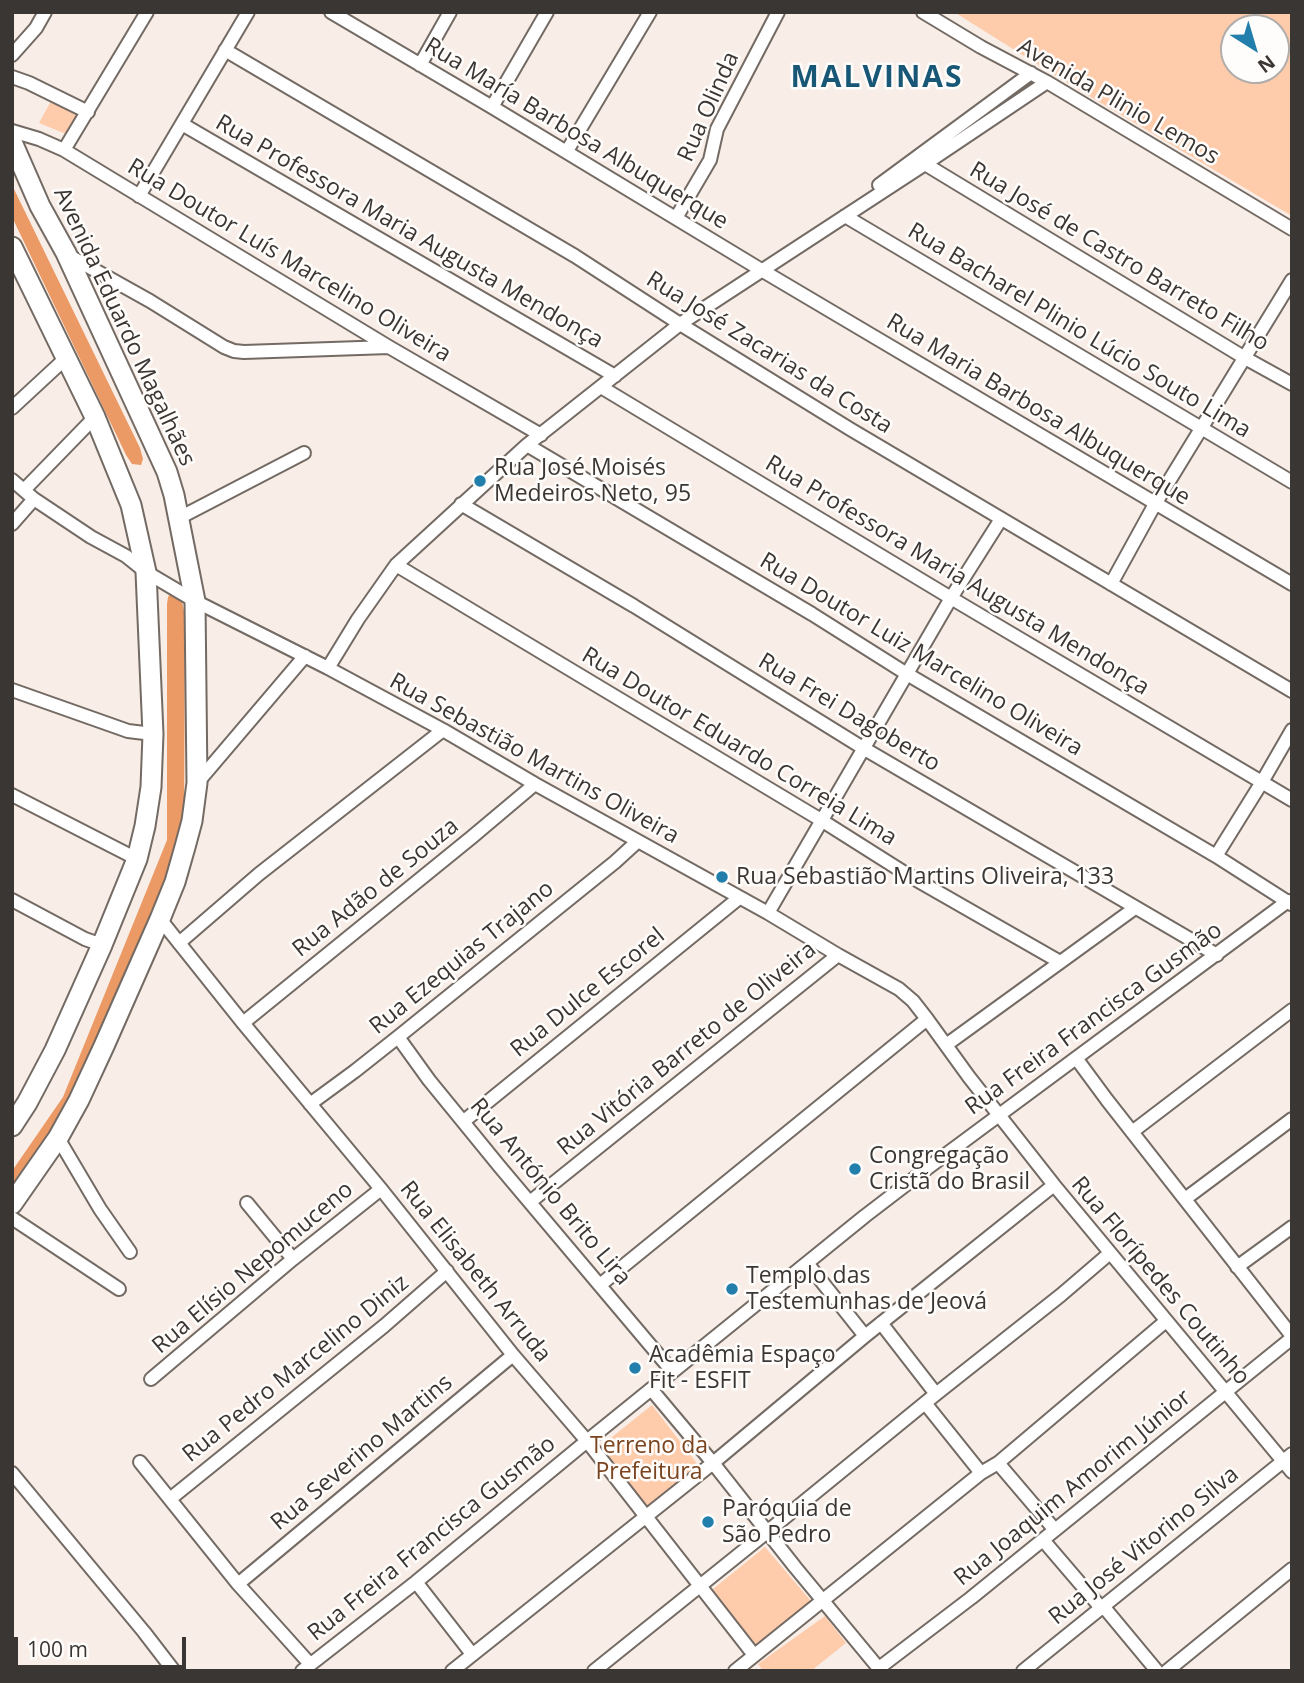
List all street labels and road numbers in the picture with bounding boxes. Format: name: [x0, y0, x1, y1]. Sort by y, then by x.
street label: Rua María Barbosa Albuquerque: [419, 32, 733, 236]
street label: Avenida Plinio Lemos: [1012, 33, 1224, 171]
street label: Rua Olinda: [672, 48, 746, 166]
street label: Rua Professora Maria Augusta Mendonça: [210, 109, 608, 355]
street label: Rua Doutor Luís Marcelino Oliveira: [122, 153, 456, 369]
street label: Rua José de Castro Barreto Filho: [964, 157, 1274, 357]
street label: Avenida Eduardo Magalhães: [47, 183, 201, 471]
street label: Rua Bacharel Plinio Lúcio Souto Lima: [903, 217, 1255, 445]
street label: Rua José Zacarias da Costa: [641, 266, 897, 440]
street label: Rua Maria Barbosa Albuquerque: [881, 308, 1195, 512]
street label: Rua Professora Maria Augusta Mendonça: [760, 450, 1154, 702]
street label: Rua Doutor Luiz Marcelino Oliveira: [754, 547, 1088, 763]
street label: Rua Doutor Eduardo Correia Lima: [576, 642, 902, 852]
street label: Rua Frei Dagoberto: [753, 648, 945, 778]
street label: Rua Sebastião Martins Oliveira: [384, 668, 684, 850]
street label: Rua Adão de Souza: [288, 813, 464, 963]
street label: Rua Ezequias Trajano: [364, 875, 560, 1041]
street label: Rua Freira Francisca Gusmão: [960, 917, 1228, 1121]
street label: Rua Dulce Escorel: [505, 922, 671, 1064]
street label: Rua Vitória Barreto de Oliveira: [552, 936, 822, 1162]
street label: Rua António Brito Lira: [464, 1093, 636, 1291]
street label: Rua Florípedes Coutinho: [1065, 1171, 1255, 1391]
street label: Rua Elísio Nepomuceno: [147, 1176, 359, 1360]
street label: Rua Elisabeth Arruda: [394, 1176, 556, 1368]
street label: Rua Pedro Marcelino Diniz: [178, 1269, 414, 1469]
street label: Rua Severino Martins: [266, 1369, 458, 1537]
street label: Rua Joaquim Amorim Júnior: [949, 1384, 1197, 1592]
street label: Rua Freira Francisca Gusmão: [303, 1431, 561, 1647]
street label: Rua José Vitorino Silva: [1044, 1461, 1244, 1631]

